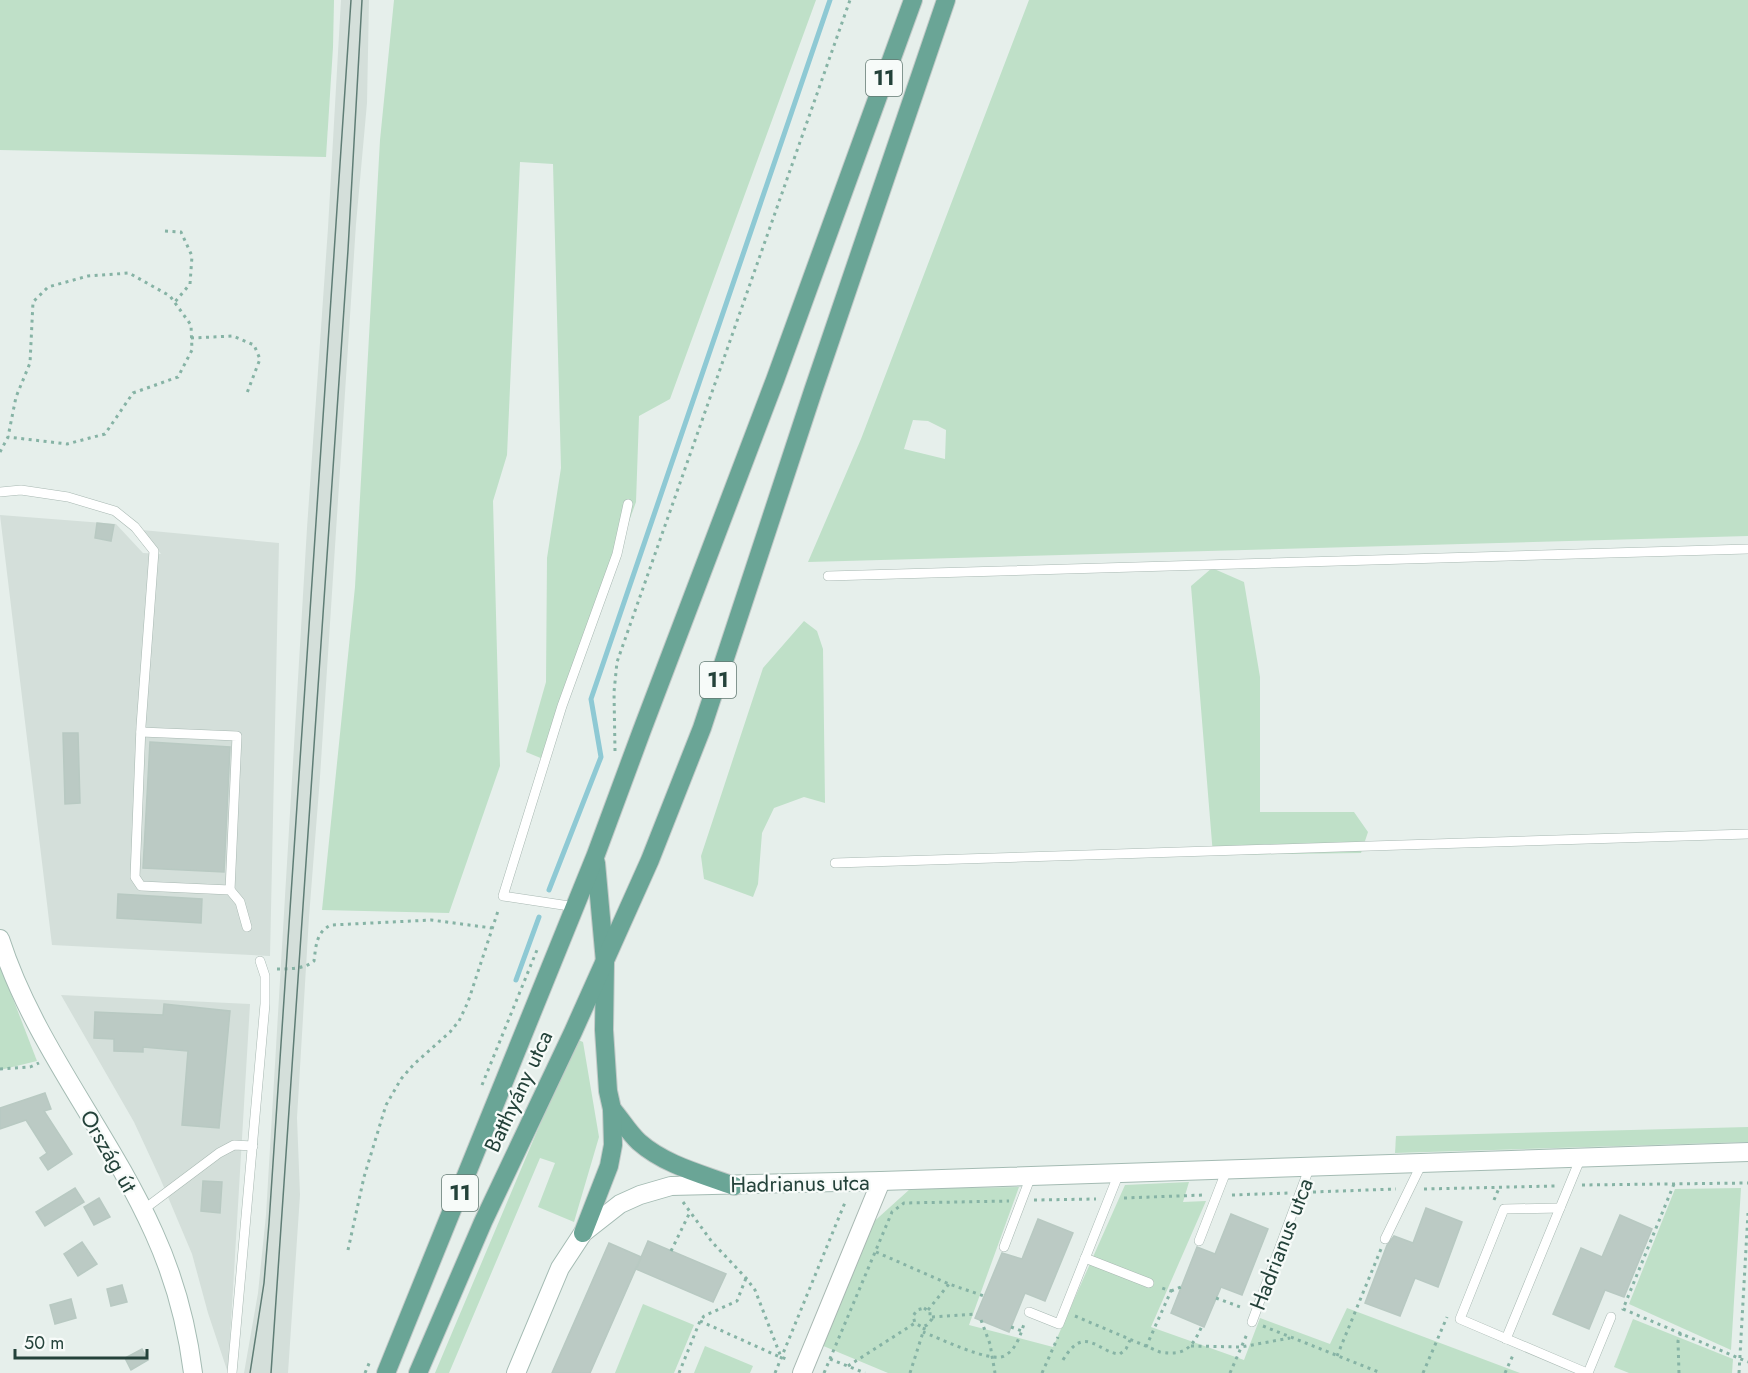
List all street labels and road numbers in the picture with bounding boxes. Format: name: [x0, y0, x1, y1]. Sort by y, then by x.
road number: 11: [866, 60, 902, 96]
road number: 11: [700, 662, 736, 698]
street label: Batthyány utca: [476, 1025, 560, 1157]
street label: Ország út: [73, 1104, 146, 1199]
street label: Hadrianus utca: [730, 1166, 870, 1200]
street label: Hadrianus utca: [1241, 1173, 1321, 1315]
road number: 11: [442, 1175, 478, 1211]

